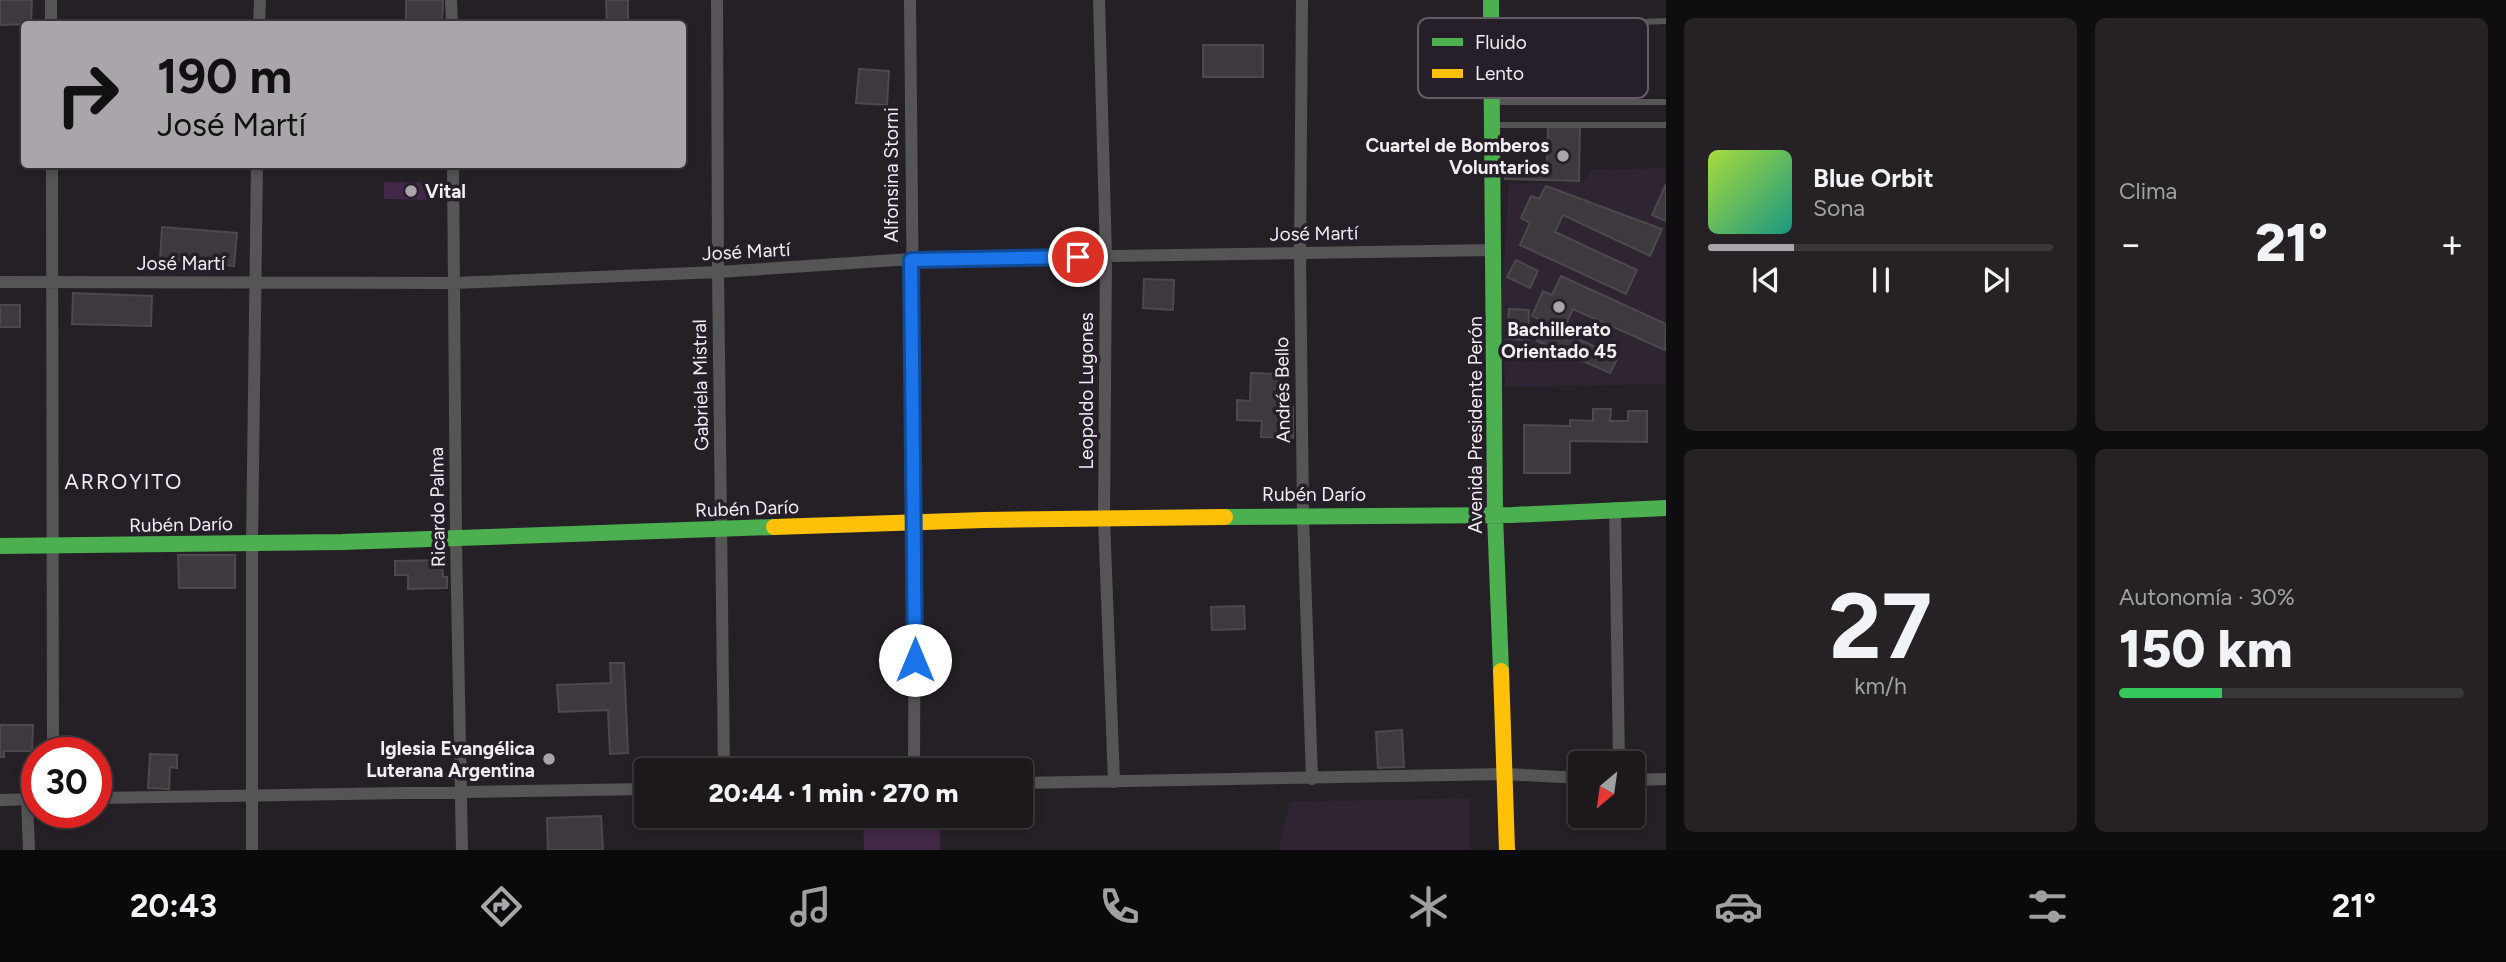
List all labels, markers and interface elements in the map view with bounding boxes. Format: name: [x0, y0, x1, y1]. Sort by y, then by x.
legend: [1418, 18, 1648, 98]
text: Fluido: [1475, 31, 1527, 54]
text: 190 m: [157, 46, 292, 105]
icon: right: [42, 49, 133, 140]
text: Lento: [1475, 62, 1524, 85]
text: José Martí: [157, 106, 306, 144]
street label: Alfonsina Storni: [880, 107, 903, 243]
place label: Cuartel de Bomberos Voluntarios: [1365, 134, 1549, 179]
marker: Cuartel de Bomberos Voluntarios: [1555, 148, 1571, 164]
text: Blue Orbit: [1813, 162, 1934, 194]
text: Clima: [2119, 177, 2177, 205]
place label: Vital: [425, 180, 466, 203]
marker: Vital: [403, 183, 419, 199]
text: Sona: [1813, 194, 1865, 222]
text: 21°: [2255, 212, 2328, 274]
street label: José Martí: [1270, 221, 1360, 246]
text: −: [2119, 221, 2143, 267]
text: +: [2440, 221, 2464, 267]
pin: [1048, 227, 1108, 287]
street label: José Martí: [701, 238, 792, 265]
icon: arrive: [1059, 238, 1097, 276]
street label: José Martí: [137, 252, 227, 275]
icon: previous: [1747, 261, 1785, 299]
icon: pause: [1862, 261, 1900, 299]
icon: next: [1977, 261, 2015, 299]
marker: Bachillerato Orientado 45: [1551, 299, 1567, 315]
street label: Leopoldo Lugones: [1075, 312, 1098, 470]
street label: Avenida Presidente Perón: [1464, 316, 1487, 534]
place label: Bachillerato Orientado 45: [1501, 318, 1617, 363]
street label: Gabriela Mistral: [688, 319, 713, 451]
street label: Andrés Bello: [1270, 337, 1295, 443]
street label: Ricardo Palma: [425, 447, 450, 567]
district label: ARROYITO: [65, 469, 183, 494]
street label: Rubén Darío: [1262, 483, 1366, 506]
street label: Rubén Darío: [695, 495, 799, 522]
street label: Rubén Darío: [129, 512, 233, 537]
text: 27: [1829, 572, 1932, 681]
text: Autonomía · 30%: [2119, 583, 2295, 611]
text: 150 km: [2119, 618, 2293, 680]
position arrow: [878, 623, 952, 697]
text: km/h: [1854, 672, 1907, 700]
speed limit sign: 30: [21, 737, 112, 828]
place label: Iglesia Evangélica Luterana Argentina: [366, 737, 535, 782]
marker: Iglesia Evangélica Luterana Argentina: [541, 751, 557, 767]
north arrow: [1568, 751, 1645, 828]
map controls: [1568, 751, 1645, 828]
text: 20:44 · 1 min · 270 m: [709, 777, 958, 809]
icon: directions: [477, 882, 526, 931]
icon: music: [786, 882, 835, 931]
icon: phone: [1095, 882, 1144, 931]
icon: climate: [1404, 882, 1453, 931]
icon: car: [1714, 882, 1763, 931]
icon: filters: [2023, 882, 2072, 931]
text: 20:43: [130, 887, 217, 925]
text: 21°: [2332, 887, 2376, 925]

